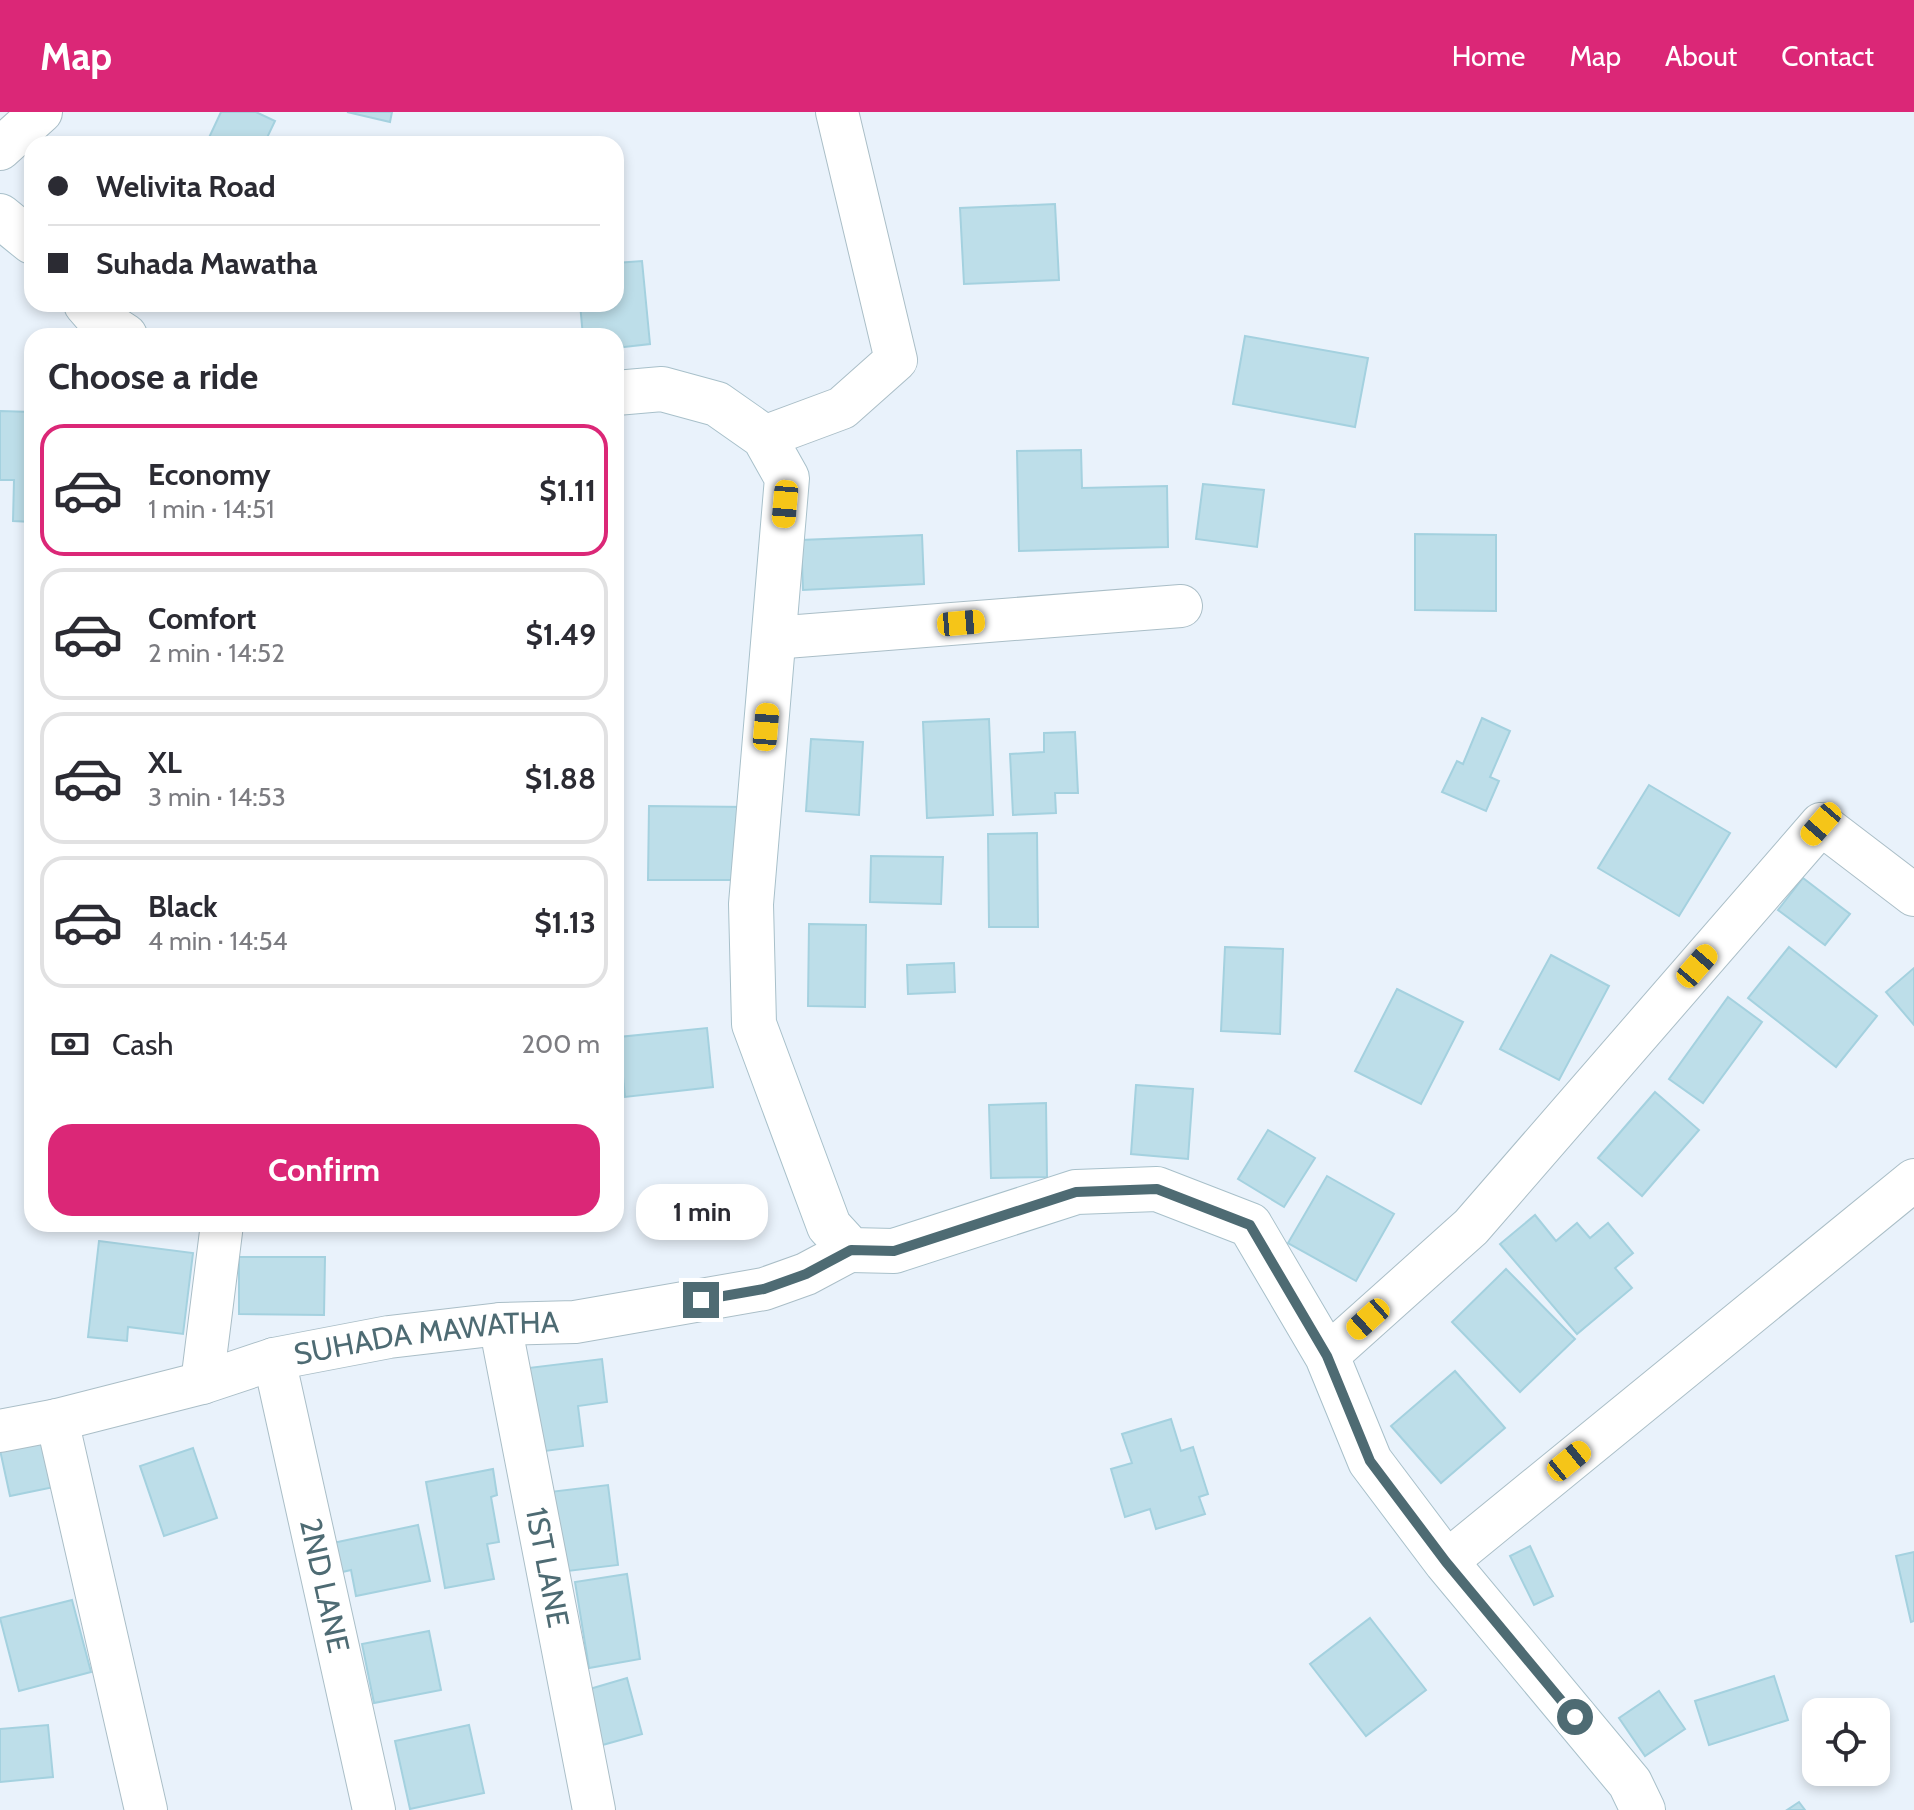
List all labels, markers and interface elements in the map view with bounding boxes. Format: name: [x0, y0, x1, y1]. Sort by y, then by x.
text: Map: [40, 33, 112, 80]
text: Home: [1452, 39, 1525, 73]
text: Map: [1569, 39, 1621, 73]
text: About: [1665, 39, 1737, 73]
text: Contact: [1781, 39, 1874, 73]
text: Welivita Road: [96, 168, 276, 205]
text: Suhada Mawatha: [96, 245, 318, 282]
text: Choose a ride: [48, 354, 258, 398]
icon: car: [52, 454, 124, 526]
text: Economy: [148, 456, 271, 493]
text: $1.11: [539, 472, 596, 509]
car: [771, 479, 799, 529]
text: 1 min · 14:51: [148, 493, 275, 525]
icon: car: [52, 598, 124, 670]
text: Comfort: [148, 600, 256, 637]
car: [936, 609, 986, 637]
text: $1.49: [525, 616, 596, 653]
text: 2 min · 14:52: [148, 637, 285, 669]
car: [752, 702, 780, 752]
icon: car: [52, 742, 124, 814]
text: XL: [148, 744, 182, 781]
text: $1.88: [525, 760, 596, 797]
text: 3 min · 14:53: [148, 781, 286, 813]
car: [1796, 798, 1846, 850]
icon: car: [52, 886, 124, 958]
text: Black: [148, 888, 218, 925]
text: $1.13: [534, 904, 596, 941]
text: 4 min · 14:54: [148, 925, 288, 957]
car: [1672, 940, 1722, 992]
icon: cash: [48, 1022, 92, 1066]
text: Cash: [112, 1026, 174, 1063]
text: 200 m: [521, 1028, 600, 1060]
button: Confirm: [48, 1124, 600, 1216]
callout: 1 min: [635, 1184, 767, 1240]
text: 1 min: [673, 1196, 731, 1228]
route end: [683, 1282, 719, 1318]
car: [1342, 1294, 1394, 1344]
street label: SUHADA MAWATHA: [291, 1303, 560, 1373]
car: [1543, 1437, 1595, 1485]
street label: 1ST LANE: [518, 1504, 577, 1630]
street label: 2ND LANE: [292, 1515, 358, 1656]
map controls: [1802, 1698, 1890, 1786]
button: locate: [1802, 1698, 1890, 1786]
route start: [1557, 1699, 1593, 1735]

